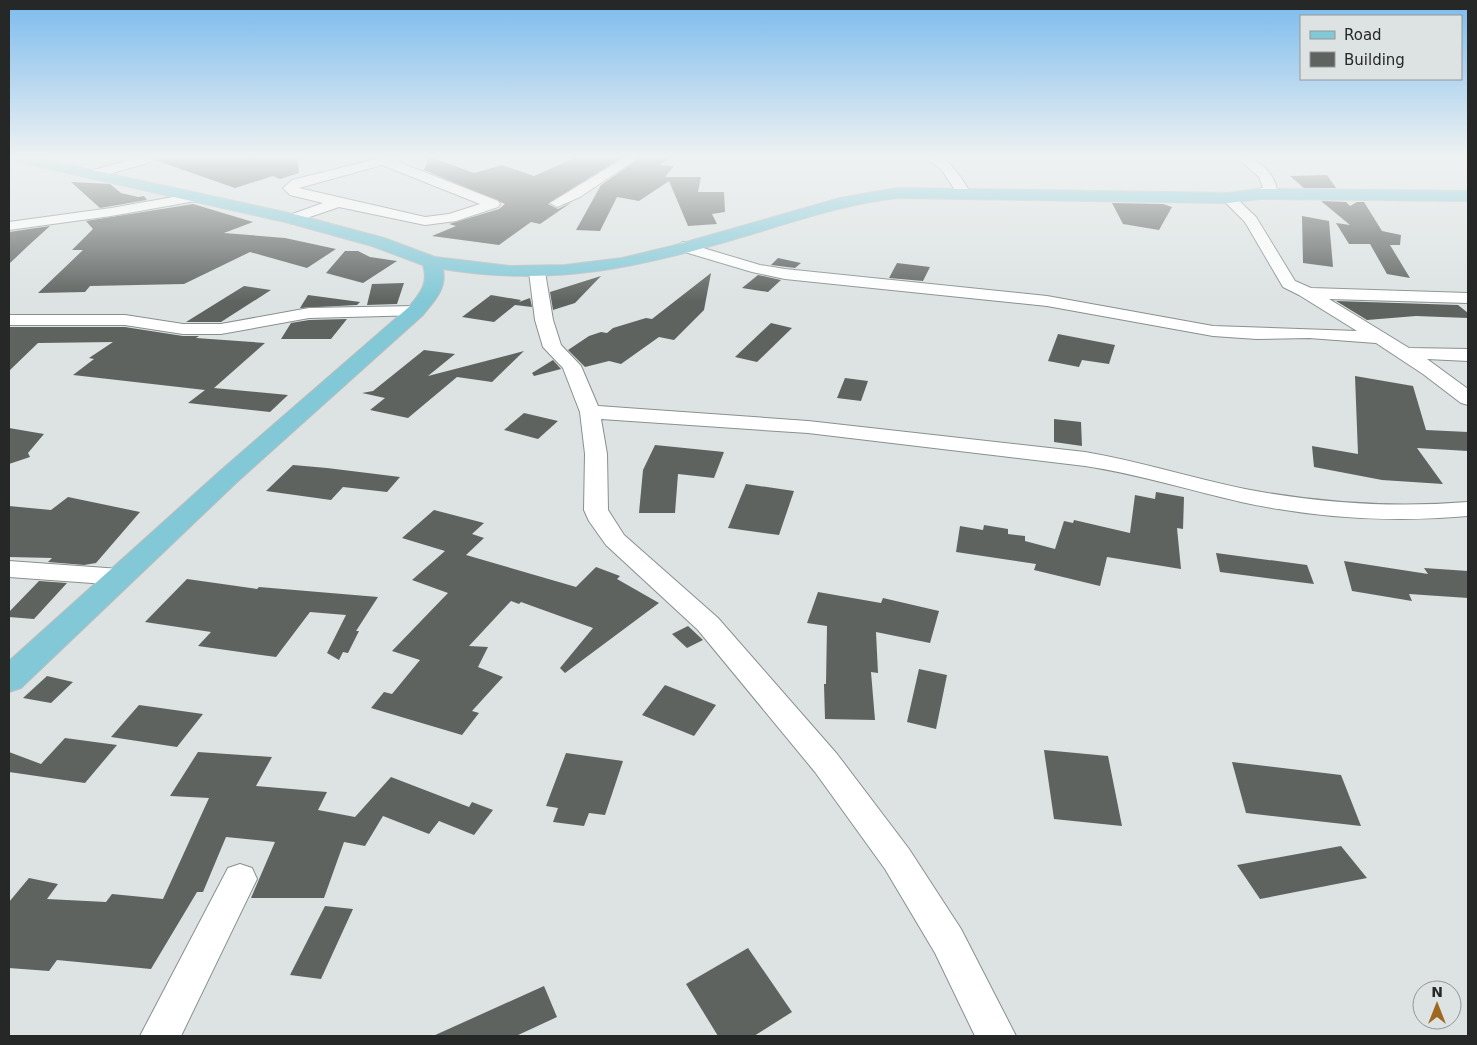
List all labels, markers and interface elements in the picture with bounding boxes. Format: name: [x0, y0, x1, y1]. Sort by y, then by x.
legend: [1300, 15, 1462, 80]
text: Road: [1344, 26, 1382, 44]
text: Building: [1344, 51, 1405, 69]
north arrow: [1412, 980, 1462, 1030]
text: N: [1431, 984, 1443, 1000]

